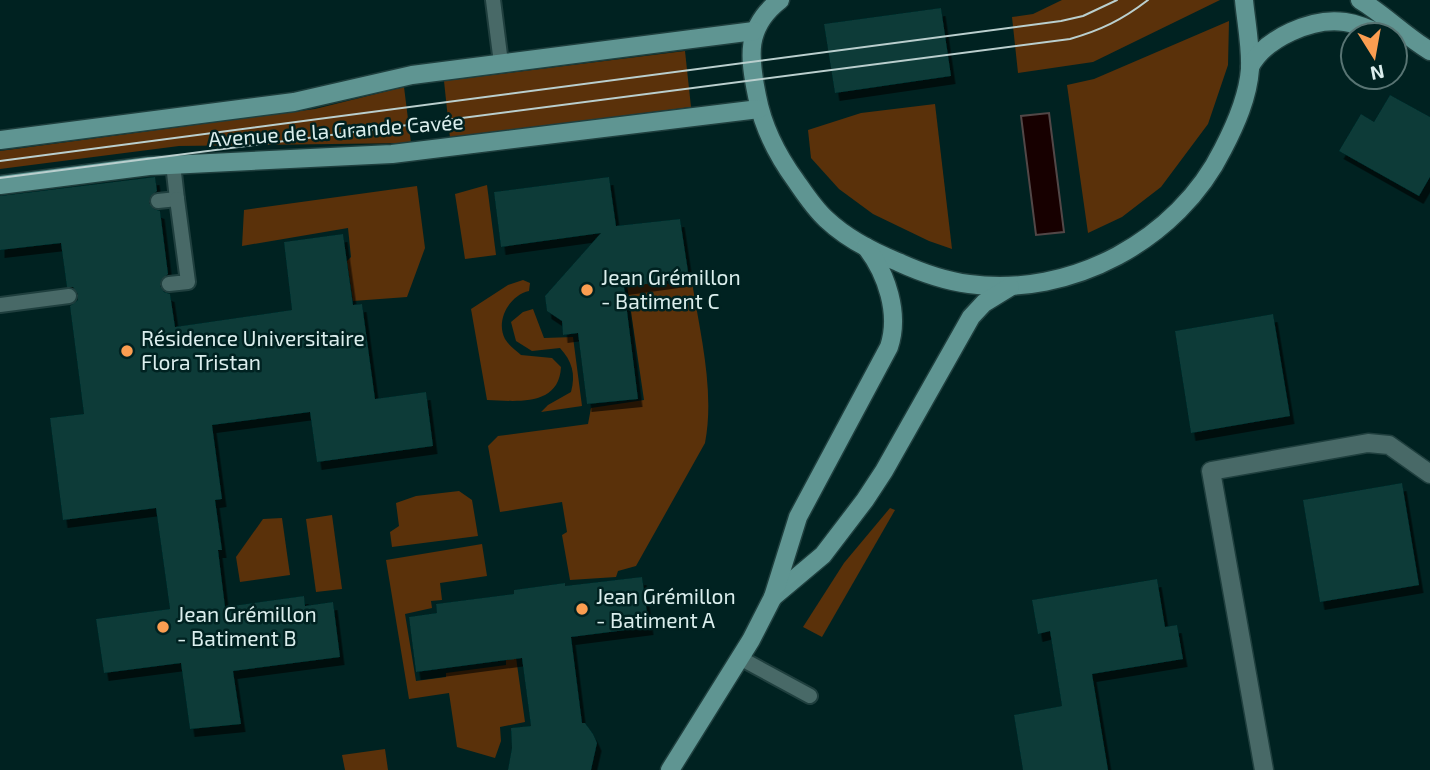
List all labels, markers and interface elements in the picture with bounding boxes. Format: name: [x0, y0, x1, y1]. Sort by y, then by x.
north arrow: [1339, 21, 1409, 91]
text: N: [1368, 61, 1386, 86]
street label: Avenue de la Grande Cavée: [207, 108, 464, 151]
place label: Jean Grémillon - Batiment C: [601, 264, 741, 313]
marker: Jean Grémillon - Batiment C: [579, 282, 595, 298]
place label: Résidence Universitaire Flora Tristan: [141, 325, 365, 374]
marker: Résidence Universitaire Flora Tristan: [119, 343, 135, 359]
place label: Jean Grémillon - Batiment A: [596, 583, 736, 632]
place label: Jean Grémillon - Batiment B: [177, 601, 317, 650]
marker: Jean Grémillon - Batiment A: [574, 601, 590, 617]
marker: Jean Grémillon - Batiment B: [155, 619, 171, 635]

